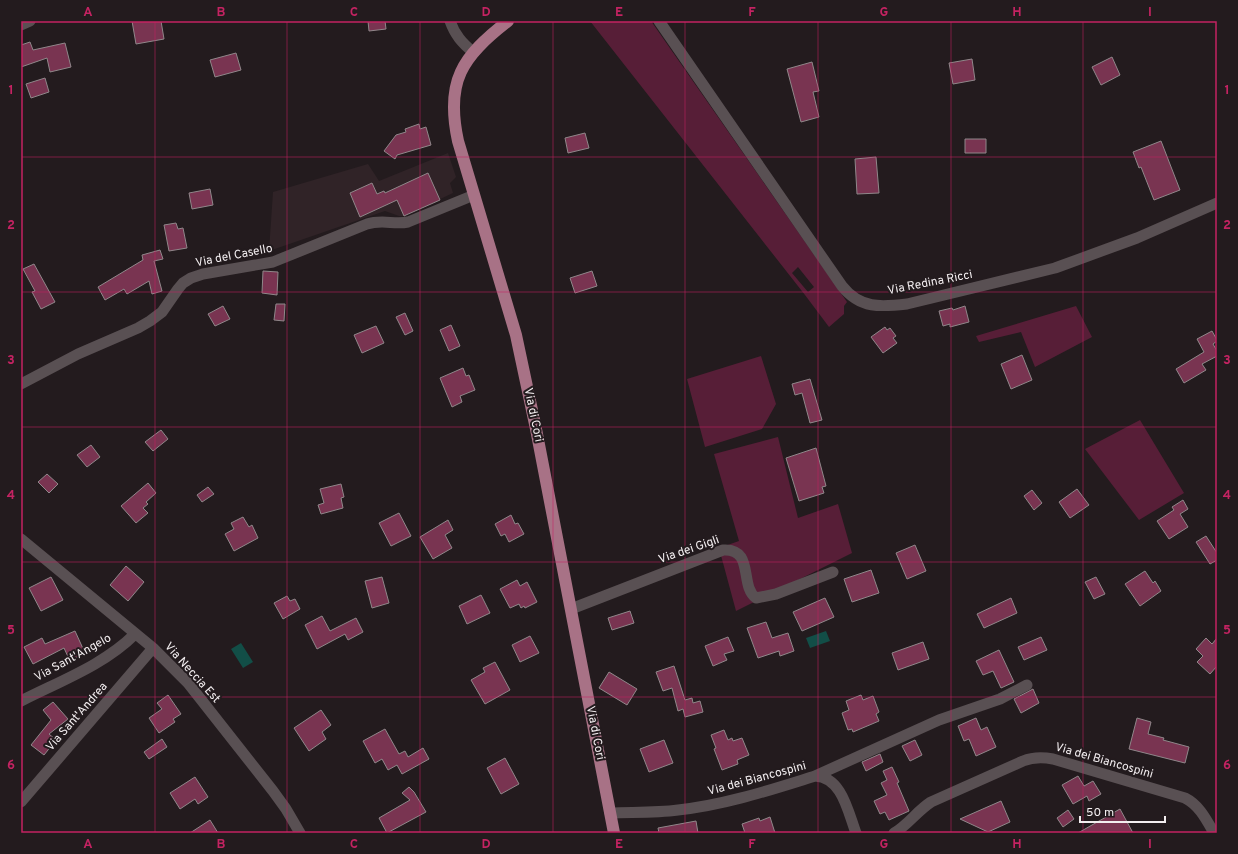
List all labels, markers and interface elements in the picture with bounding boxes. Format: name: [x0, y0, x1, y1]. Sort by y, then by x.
text: A: [83, 5, 93, 21]
text: B: [217, 5, 226, 21]
text: C: [350, 5, 358, 21]
text: D: [481, 5, 491, 21]
text: E: [615, 5, 623, 21]
text: F: [748, 5, 756, 21]
text: G: [880, 5, 889, 21]
text: H: [1012, 5, 1022, 21]
text: I: [1148, 5, 1152, 21]
text: 1: [8, 83, 14, 99]
text: 1: [1224, 83, 1230, 99]
text: 2: [7, 218, 15, 234]
text: 2: [1223, 218, 1231, 234]
street label: Via del Casello: [194, 241, 274, 271]
street label: Via Redina Ricci: [886, 267, 974, 299]
text: 3: [7, 353, 15, 369]
text: 3: [1223, 353, 1231, 369]
street label: Via di Cori: [519, 387, 547, 443]
text: 4: [7, 488, 15, 504]
text: 4: [1223, 488, 1231, 504]
street label: Via dei Gigli: [656, 532, 722, 568]
text: 5: [7, 623, 15, 639]
text: 5: [1223, 623, 1231, 639]
street label: Via Sant'Angelo: [32, 630, 114, 686]
street label: Via Neccia Est: [160, 639, 224, 707]
street label: Via Sant'Andrea: [43, 679, 111, 755]
street label: Via di Cori: [582, 705, 608, 761]
street label: Via dei Biancospini: [1053, 739, 1155, 783]
text: 6: [7, 758, 15, 774]
street label: Via dei Biancospini: [706, 758, 808, 800]
text: 6: [1223, 758, 1231, 774]
scale bar: [1080, 798, 1165, 824]
text: 50 m: [1086, 805, 1114, 821]
text: A: [83, 837, 93, 853]
text: B: [217, 837, 226, 853]
text: C: [350, 837, 358, 853]
text: D: [481, 837, 491, 853]
text: E: [615, 837, 623, 853]
text: F: [748, 837, 756, 853]
text: G: [880, 837, 889, 853]
text: H: [1012, 837, 1022, 853]
text: I: [1148, 837, 1152, 853]

